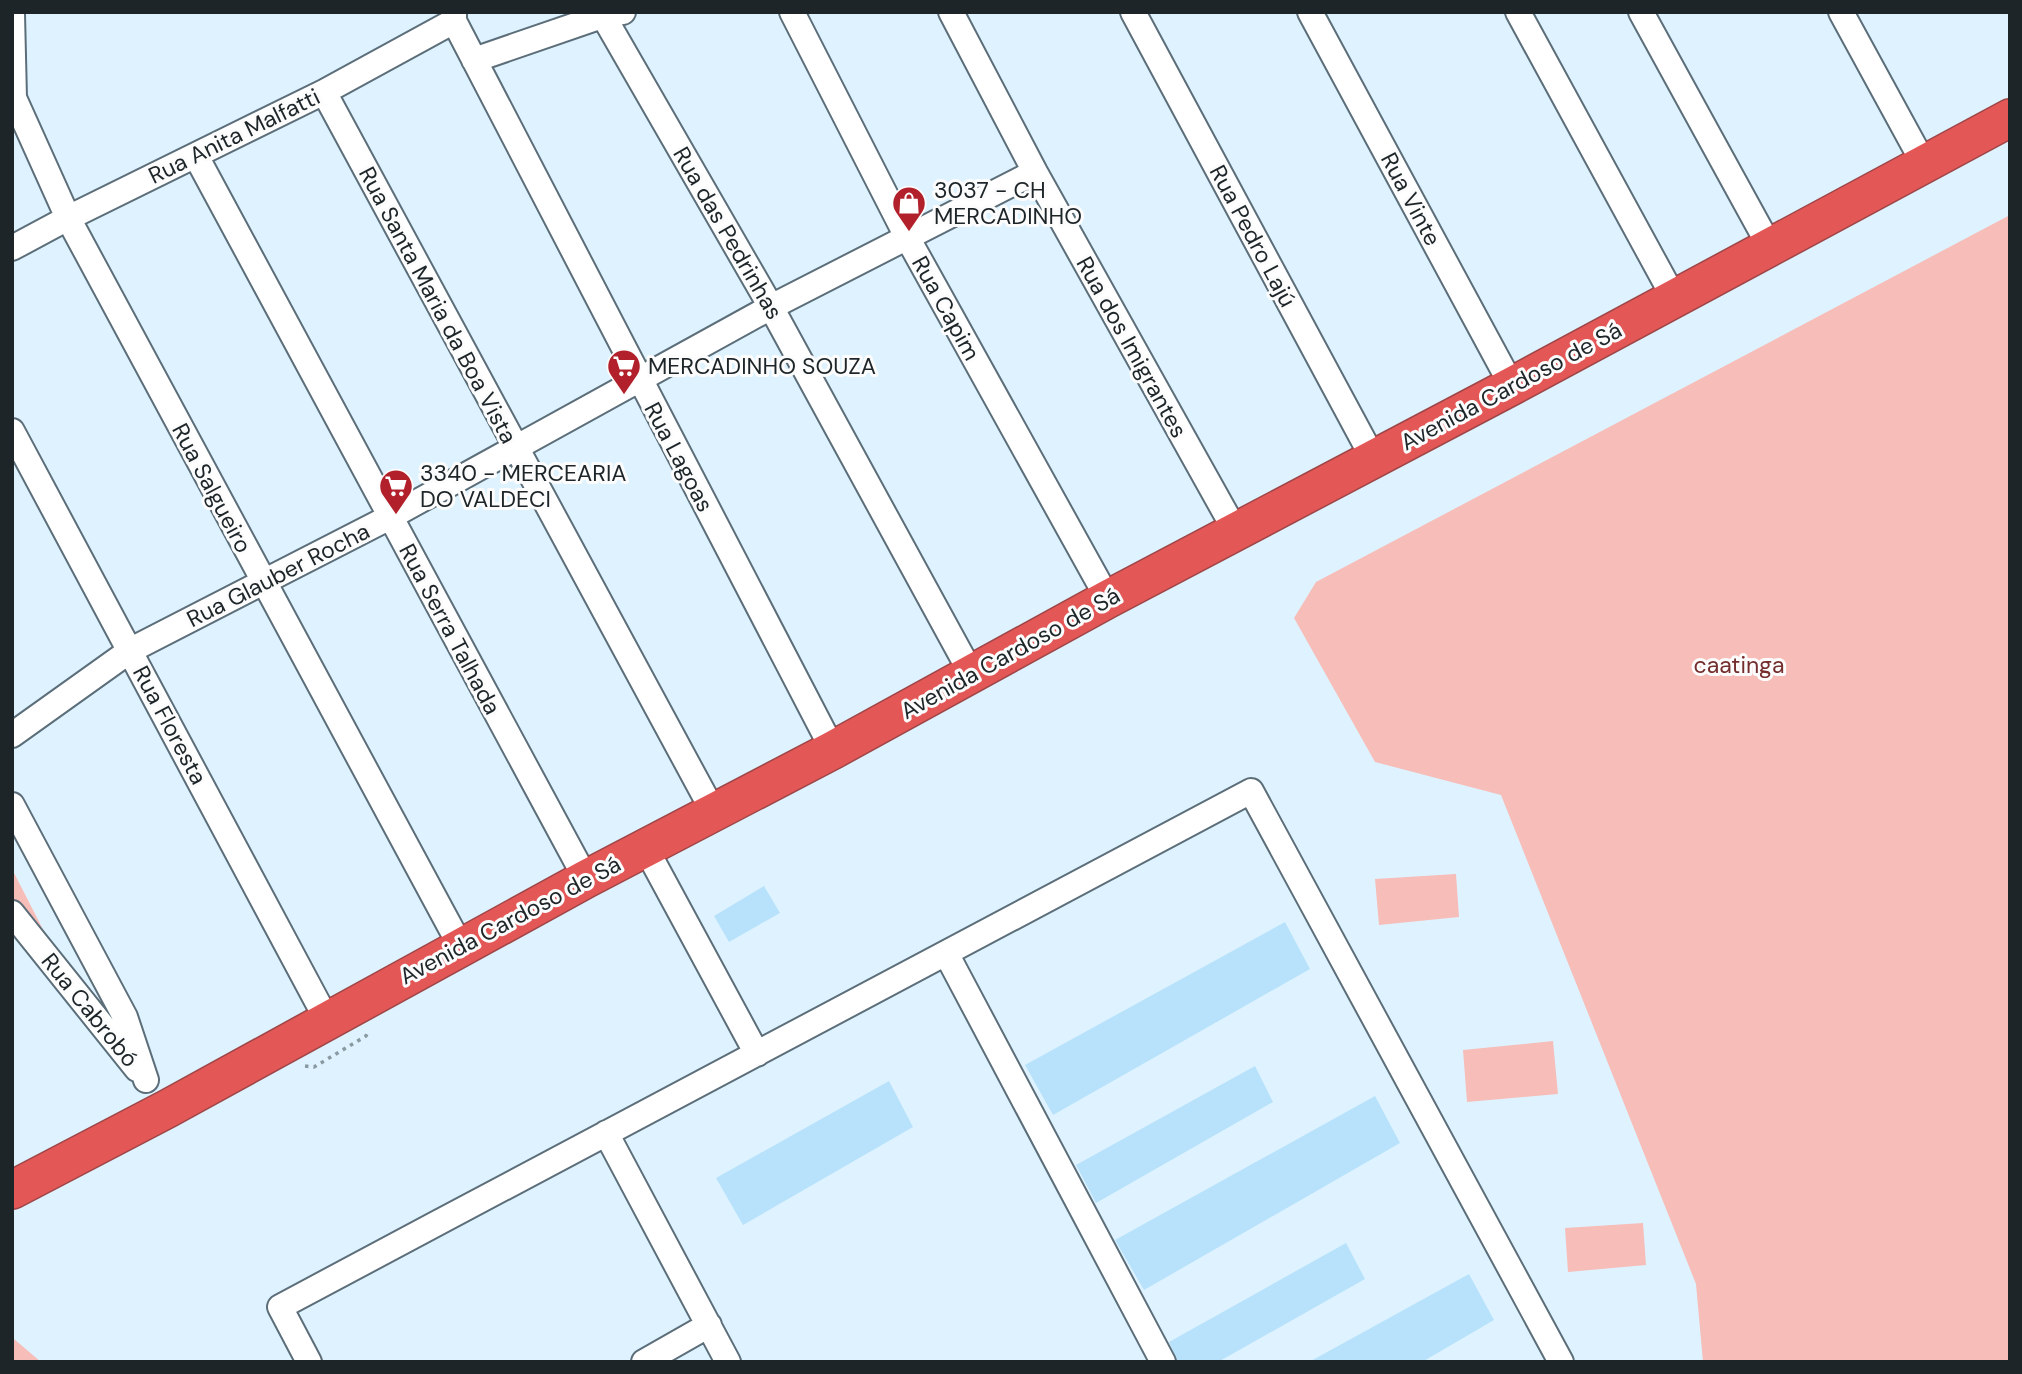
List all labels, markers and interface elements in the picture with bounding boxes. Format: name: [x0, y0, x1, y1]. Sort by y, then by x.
street label: Rua Anita Malfatti: [143, 81, 325, 191]
street label: Rua das Pedrinhas: [666, 141, 790, 325]
street label: Rua Vinte: [1374, 147, 1448, 251]
street label: Rua Pedro Lajú: [1203, 160, 1303, 312]
street label: Rua Santa Maria da Boa Vista: [352, 161, 524, 449]
place label: 3037 - CH MERCADINHO: [934, 175, 1082, 231]
shop icon: 3037 - CH MERCADINHO: [890, 184, 928, 233]
street label: Rua Capim: [905, 250, 987, 366]
street label: Rua dos Imigrantes: [1070, 251, 1194, 443]
street label: Avenida Cardoso de Sá: [1395, 315, 1627, 457]
supermarket icon: MERCADINHO SOUZA: [605, 347, 643, 396]
place label: MERCADINHO SOUZA: [648, 351, 876, 381]
street label: Rua Lagoas: [638, 397, 720, 517]
street label: Rua Salgueiro: [165, 418, 259, 558]
place label: 3340 - MERCEARIA DO VALDECI: [420, 458, 627, 514]
supermarket icon: 3340 - MERCEARIA DO VALDECI: [377, 467, 415, 516]
street label: Rua Glauber Rocha: [181, 516, 375, 634]
street label: Rua Serra Talhada: [392, 538, 508, 720]
street label: Avenida Cardoso de Sá: [895, 580, 1125, 726]
park label: caatinga: [1694, 650, 1784, 680]
street label: Rua Floresta: [126, 660, 214, 790]
street label: Avenida Cardoso de Sá: [394, 849, 626, 991]
street label: Rua Cabrobó: [35, 947, 145, 1073]

